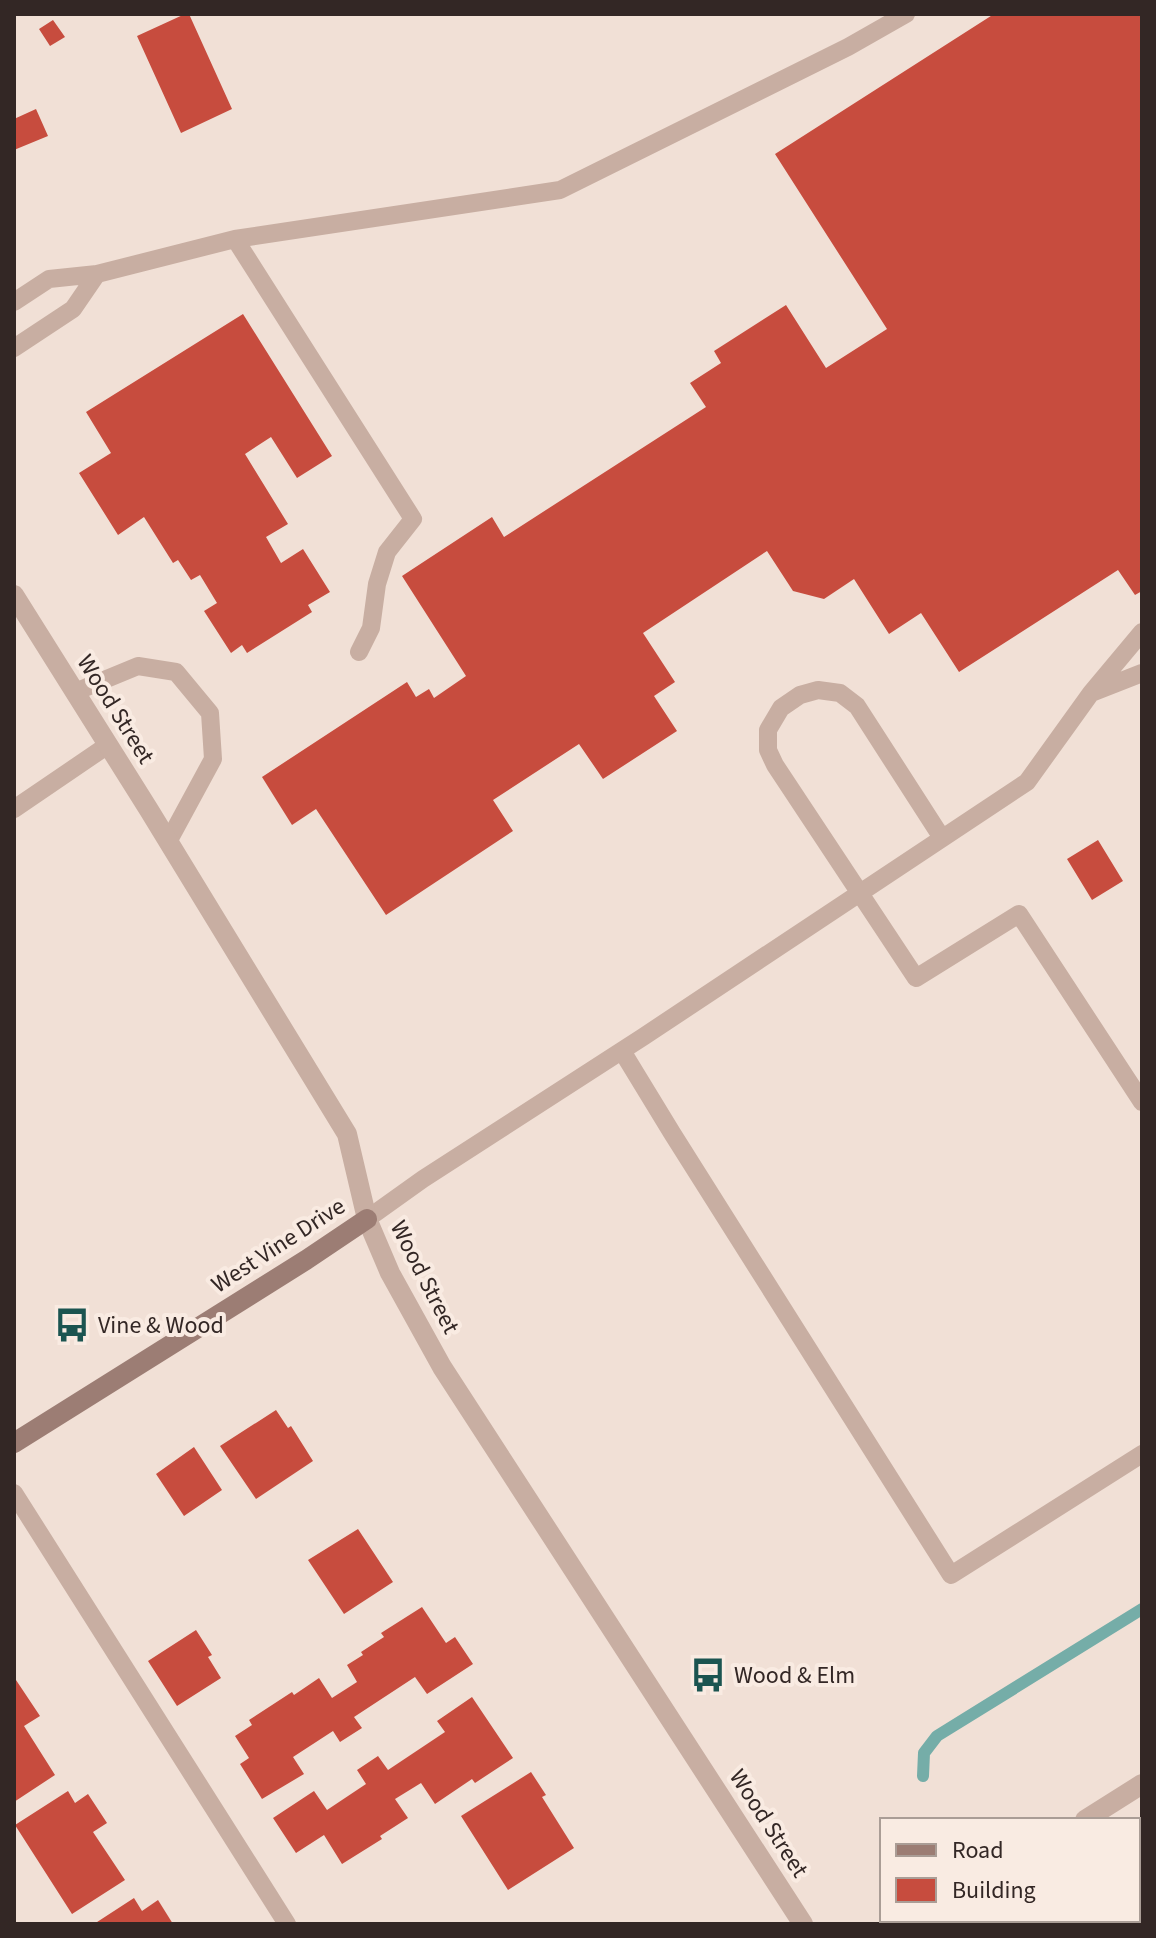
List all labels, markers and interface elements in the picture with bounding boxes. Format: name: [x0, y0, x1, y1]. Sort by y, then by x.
street label: Wood Street: [68, 648, 163, 771]
street label: West Vine Drive: [204, 1189, 352, 1302]
street label: Wood Street: [381, 1214, 468, 1340]
bus stop icon: Vine & Wood: [53, 1306, 91, 1344]
place label: Vine & Wood: [98, 1308, 224, 1343]
bus stop icon: Wood & Elm: [689, 1656, 727, 1694]
place label: Wood & Elm: [734, 1658, 855, 1693]
street label: Wood Street: [720, 1762, 817, 1884]
legend: [880, 1818, 1140, 1922]
text: Road: [952, 1833, 1004, 1868]
text: Building: [952, 1873, 1036, 1908]

